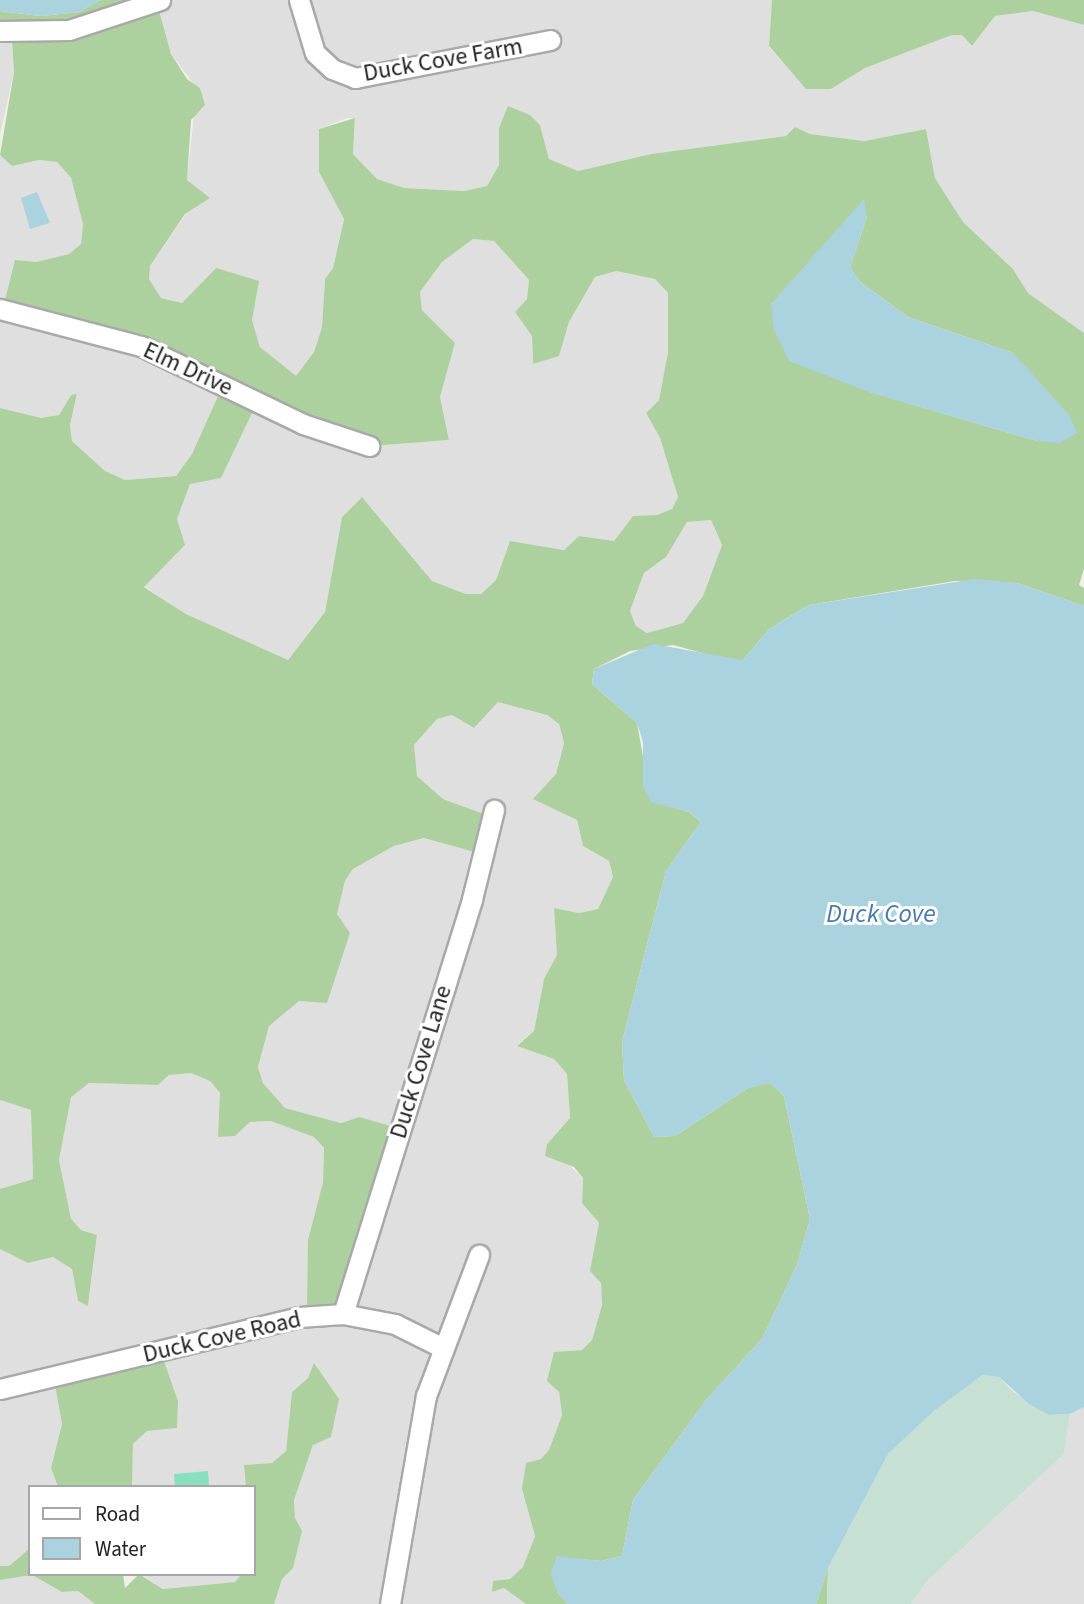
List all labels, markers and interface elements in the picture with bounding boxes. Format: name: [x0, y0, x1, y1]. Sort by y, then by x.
street label: Duck Cove Farm: [361, 32, 525, 88]
street label: Elm Drive: [139, 336, 237, 402]
water label: Duck Cove: [826, 898, 936, 930]
street label: Duck Cove Lane: [384, 982, 458, 1142]
street label: Duck Cove Road: [140, 1305, 304, 1369]
legend: [28, 1485, 256, 1576]
text: Road: [95, 1499, 140, 1529]
text: Water: [95, 1534, 146, 1564]

